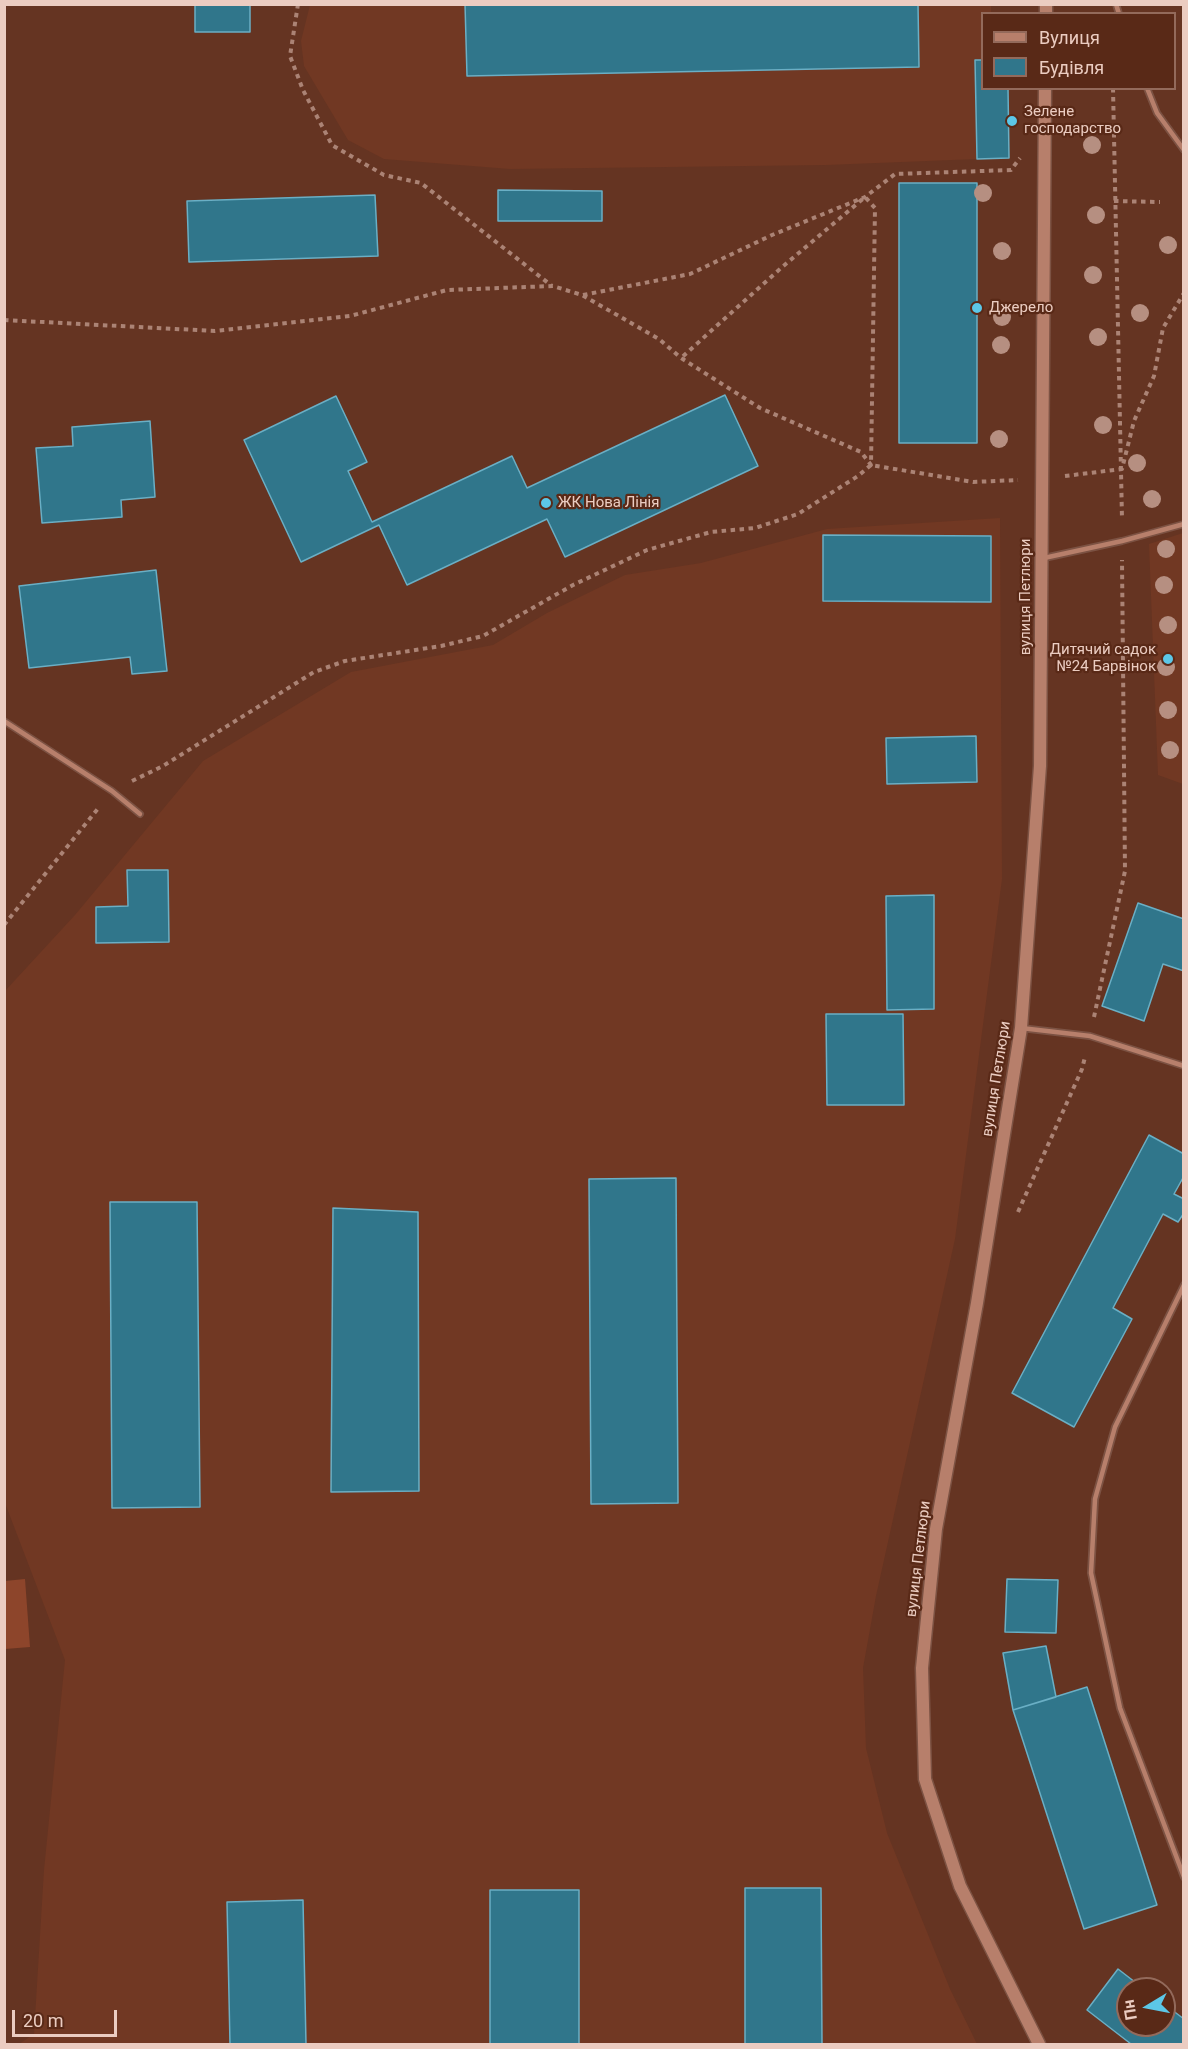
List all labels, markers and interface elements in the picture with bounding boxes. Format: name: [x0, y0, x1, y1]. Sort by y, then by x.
legend: [981, 12, 1176, 90]
text: Вулиця: [1039, 27, 1100, 48]
text: Будівля: [1039, 57, 1104, 78]
place label: Зелене господарство: [1024, 103, 1121, 138]
marker: Зелене господарство: [1005, 114, 1019, 128]
place label: Джерело: [989, 299, 1053, 317]
marker: Джерело: [970, 301, 984, 315]
place label: ЖК Нова Лінія: [558, 494, 659, 512]
marker: ЖК Нова Лінія: [539, 496, 553, 510]
street label: вулиця Петлюри: [1017, 539, 1035, 655]
place label: Дитячий садок №24 Барвінок: [1050, 641, 1156, 676]
marker: Дитячий садок №24 Барвінок: [1161, 652, 1175, 666]
street label: вулиця Петлюри: [979, 1020, 1015, 1138]
street label: вулиця Петлюри: [903, 1500, 935, 1618]
north arrow: [1116, 1977, 1176, 2037]
scale bar: [15, 1998, 120, 2036]
text: Пн: [1119, 1998, 1141, 2022]
text: 20 m: [23, 2010, 63, 2031]

